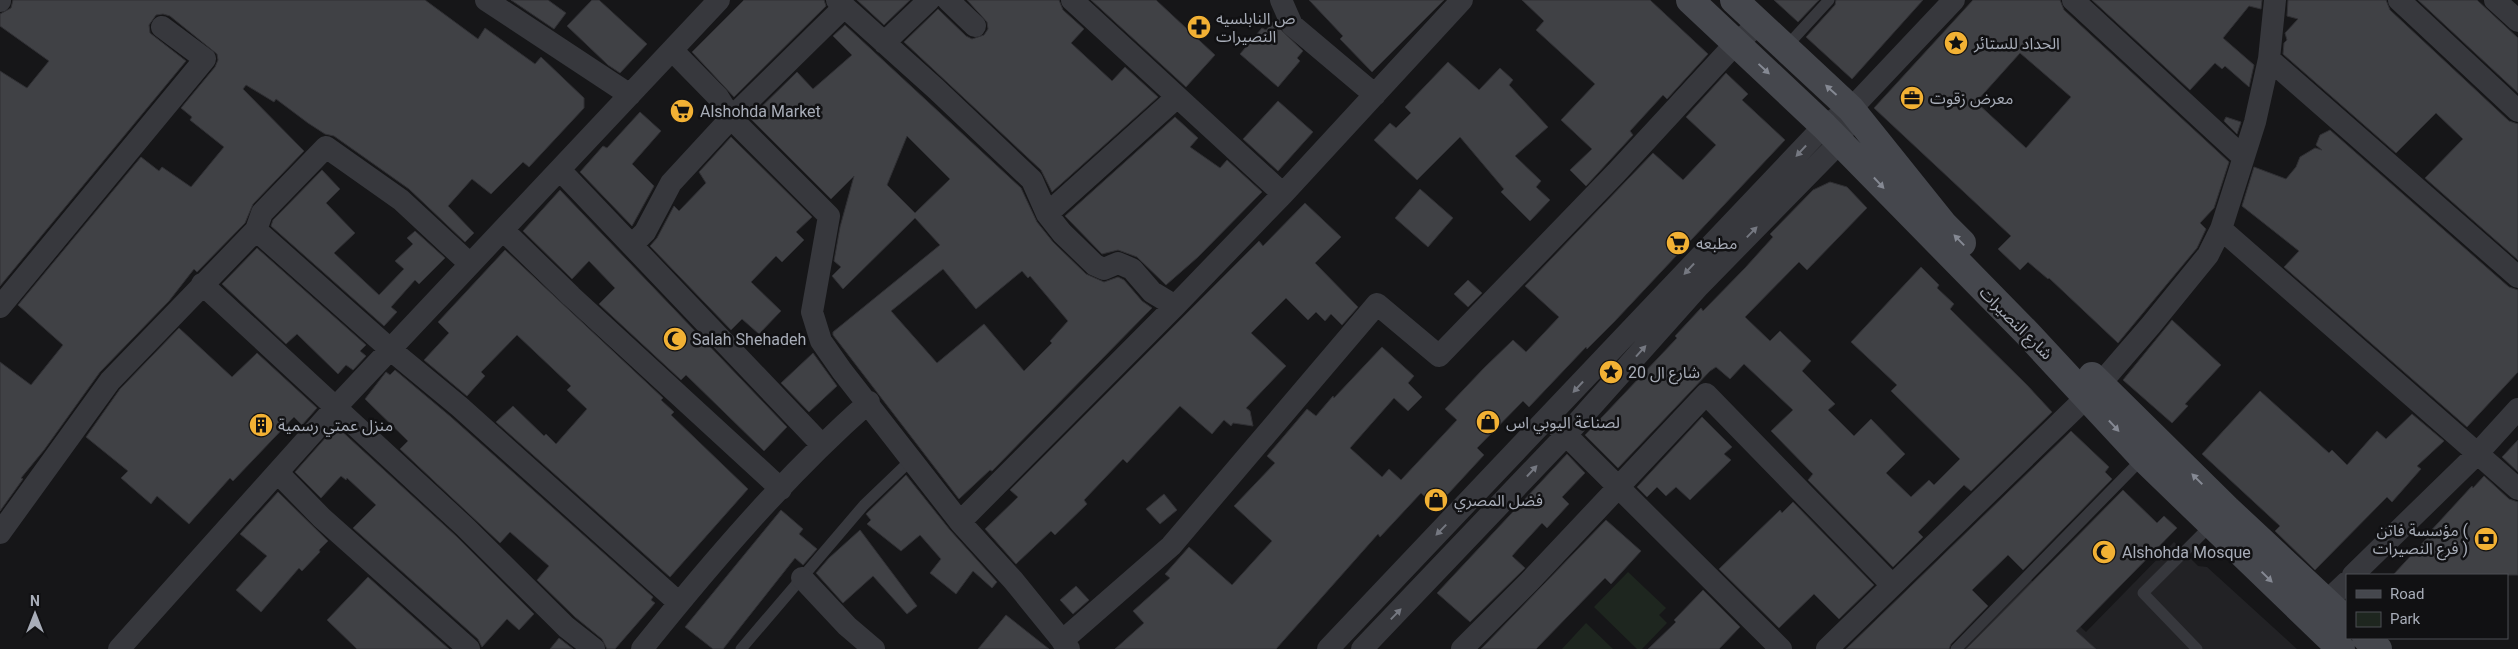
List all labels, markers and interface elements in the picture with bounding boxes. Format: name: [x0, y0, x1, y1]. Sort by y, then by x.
place label: ص النابلسيه النصيرات: [1216, 9, 1296, 46]
pharmacy icon: ص النابلسيه النصيرات: [1186, 14, 1212, 40]
place icon: الحداد للستائر: [1943, 30, 1969, 56]
place label: الحداد للستائر: [1973, 34, 2060, 53]
one-way arrow: [1757, 63, 1769, 75]
one-way arrow: [1825, 84, 1837, 96]
office icon: معرض زقوت: [1899, 85, 1925, 111]
place label: معرض زقوت: [1930, 89, 2013, 108]
supermarket icon: Alshohda Market: [669, 98, 695, 124]
place label: Alshohda Market: [700, 102, 821, 121]
one-way arrow: [1795, 145, 1807, 157]
one-way arrow: [1873, 177, 1885, 189]
one-way arrow: [1746, 226, 1758, 238]
supermarket icon: مطبعه: [1665, 230, 1691, 256]
place label: مطبعه: [1696, 234, 1737, 253]
one-way arrow: [1953, 234, 1965, 246]
one-way arrow: [1683, 263, 1695, 275]
street label: شارع النصيرات: [1973, 283, 2056, 366]
mosque icon: Salah Shehadeh: [662, 326, 688, 352]
place label: Salah Shehadeh: [692, 330, 806, 349]
one-way arrow: [1636, 344, 1647, 357]
place icon: شارع ال 20: [1598, 359, 1624, 385]
place label: شارع ال 20: [1628, 363, 1700, 385]
one-way arrow: [1572, 381, 1584, 393]
shop icon: لصناعة اليوبي اس: [1475, 409, 1501, 435]
building icon: منزل عمتي رسمية: [248, 412, 274, 438]
place label: لصناعة اليوبي اس: [1506, 413, 1620, 434]
place label: منزل عمتي رسمية: [278, 416, 393, 437]
one-way arrow: [2108, 419, 2120, 431]
one-way arrow: [1526, 465, 1538, 477]
one-way arrow: [2191, 473, 2203, 485]
shop icon: فضل المصري: [1423, 487, 1449, 513]
place label: فضل المصري: [1454, 491, 1543, 512]
place label: مؤسسة فاتن ( فرع النصيرات ): [2373, 521, 2469, 561]
one-way arrow: [1435, 524, 1447, 536]
bank icon: مؤسسة فاتن ( فرع النصيرات ): [2473, 526, 2499, 552]
mosque icon: Alshohda Mosque: [2091, 539, 2117, 565]
place label: Alshohda Mosque: [2122, 543, 2251, 562]
one-way arrow: [2261, 571, 2273, 583]
legend: [2346, 574, 2508, 639]
text: Road: [2390, 585, 2424, 603]
north arrow: [10, 589, 60, 639]
text: N: [30, 593, 40, 609]
one-way arrow: [1390, 608, 1402, 620]
text: Park: [2390, 610, 2421, 628]

